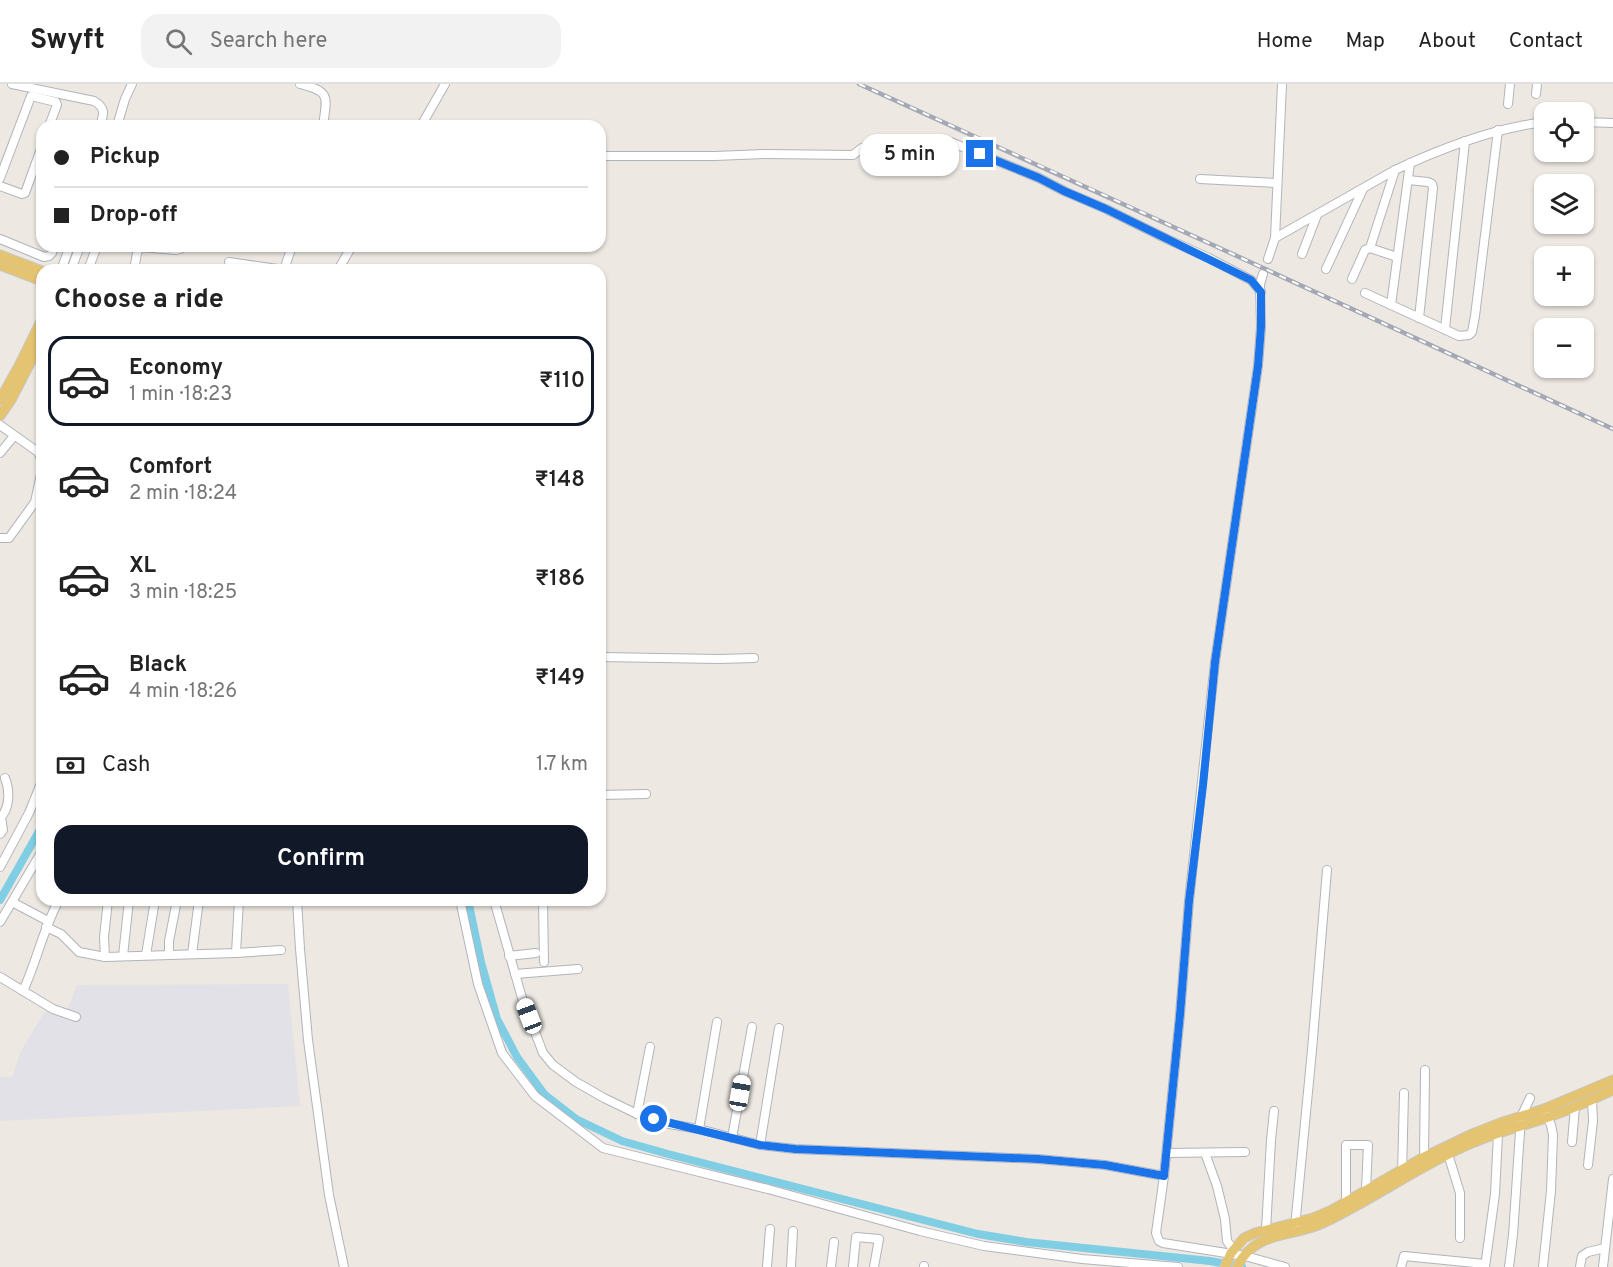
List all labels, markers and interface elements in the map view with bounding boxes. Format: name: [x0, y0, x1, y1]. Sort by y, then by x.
search box: [141, 14, 561, 68]
text: Swyft: [30, 23, 105, 59]
icon: search: [162, 25, 195, 58]
text: Search here: [210, 28, 327, 55]
text: Home: [1257, 28, 1313, 55]
text: Map: [1346, 28, 1385, 55]
text: About: [1418, 28, 1476, 55]
text: Contact: [1509, 28, 1583, 55]
map controls: [1534, 102, 1594, 378]
button: locate: [1534, 102, 1594, 162]
callout: 5 min: [860, 133, 959, 175]
route end: [966, 140, 993, 167]
text: 5 min: [884, 142, 935, 168]
text: Pickup: [90, 144, 160, 171]
button: layers: [1534, 174, 1594, 234]
text: Drop-off: [90, 202, 177, 229]
button: +: [1534, 246, 1594, 306]
text: Choose a ride: [54, 283, 224, 317]
button: −: [1534, 318, 1594, 378]
icon: car: [57, 354, 111, 408]
text: Economy: [129, 355, 223, 382]
text: ₹110: [539, 368, 585, 395]
text: 1 min · 18:23: [129, 382, 232, 408]
icon: car: [57, 453, 111, 507]
text: Comfort: [129, 454, 212, 481]
text: ₹148: [535, 467, 585, 494]
text: 2 min · 18:24: [129, 481, 237, 507]
icon: car: [57, 552, 111, 606]
text: XL: [129, 553, 156, 580]
text: ₹186: [535, 566, 585, 593]
text: 3 min · 18:25: [129, 580, 237, 606]
icon: car: [57, 651, 111, 705]
text: Black: [129, 652, 187, 679]
text: ₹149: [535, 665, 585, 692]
text: 4 min · 18:26: [129, 679, 237, 705]
icon: cash: [54, 749, 87, 782]
text: Cash: [102, 752, 151, 779]
text: 1.7 km: [536, 752, 588, 778]
button: Confirm: [54, 825, 588, 894]
car: [514, 996, 544, 1036]
car: [728, 1074, 752, 1112]
route start: [640, 1105, 667, 1132]

